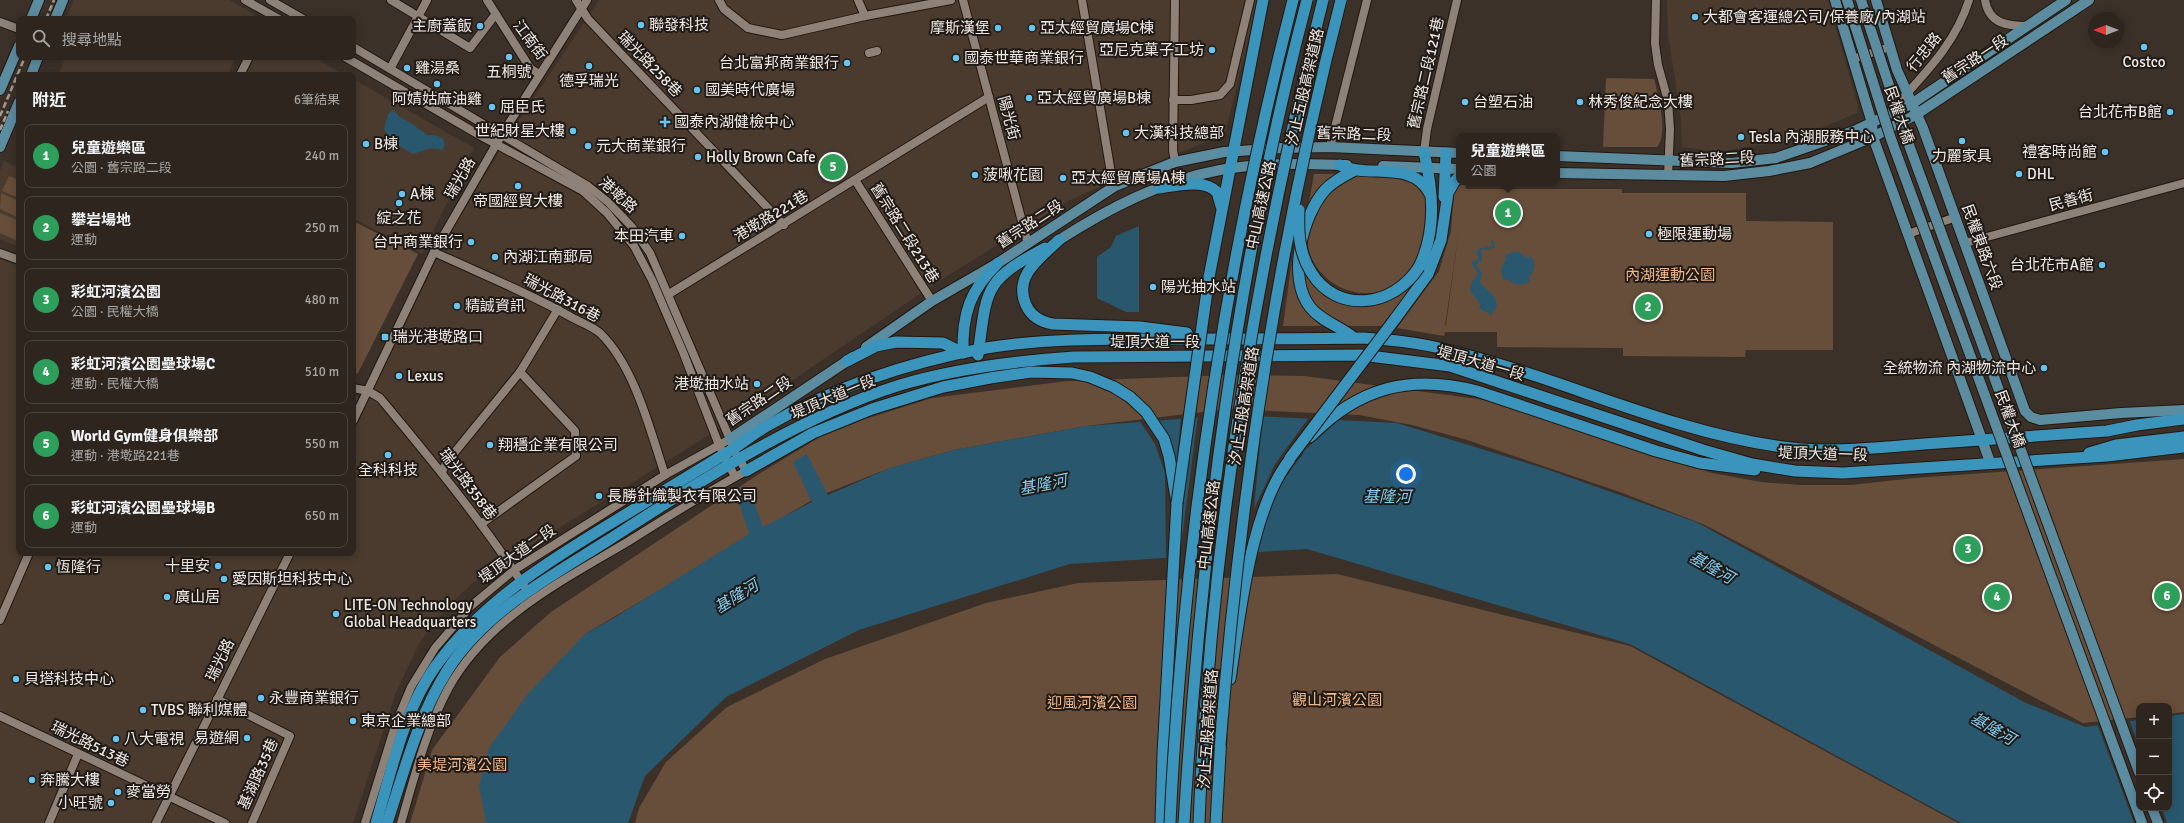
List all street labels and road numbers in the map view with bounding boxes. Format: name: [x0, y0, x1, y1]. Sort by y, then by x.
street label: 舊宗路二段121巷: [1404, 15, 1448, 131]
street label: 江南街: [509, 17, 551, 63]
street label: 瑞光路258巷: [614, 27, 686, 101]
street label: 汐止五股高架道路: [1283, 27, 1327, 147]
street label: 行忠路: [1903, 29, 1945, 75]
street label: 舊宗路一段: [1939, 31, 2011, 87]
street label: 民權大橋: [1881, 84, 1917, 146]
street label: 陽光街: [994, 94, 1024, 142]
street label: 舊宗路二段: [1316, 124, 1392, 144]
street label: 舊宗路二段: [1679, 148, 1755, 170]
street label: 瑞光路: [441, 154, 479, 202]
street label: 中山高速公路: [1243, 159, 1279, 251]
street label: 港墘路: [595, 173, 641, 217]
street label: 舊宗路二段213巷: [867, 180, 943, 286]
street label: 民善街: [2047, 185, 2095, 215]
street label: 港墘路221巷: [730, 187, 812, 245]
street label: 舊宗路二段: [994, 196, 1066, 252]
street label: 民權東路六段: [1958, 202, 2006, 292]
street label: 瑞光路316巷: [521, 270, 603, 326]
street label: 堤頂大道一段: [1110, 333, 1200, 351]
street label: 堤頂大道一段: [1435, 342, 1527, 384]
street label: 汐止五股高架道路: [1226, 345, 1262, 467]
street label: 堤頂大道一段: [788, 371, 878, 423]
street label: 舊宗路二段: [723, 373, 795, 429]
street label: 民權大橋: [1991, 388, 2029, 450]
street label: 堤頂大道一段: [1778, 443, 1868, 465]
street label: 瑞光路358巷: [435, 445, 501, 523]
street label: 中山高速公路: [1195, 479, 1223, 571]
street label: 堤頂大道二段: [475, 521, 559, 587]
street label: 瑞光路: [202, 636, 238, 684]
street label: 汐止五股高架道路: [1195, 669, 1221, 789]
street label: 瑞光路513巷: [48, 717, 132, 771]
street label: 基湖路35巷: [234, 736, 282, 812]

